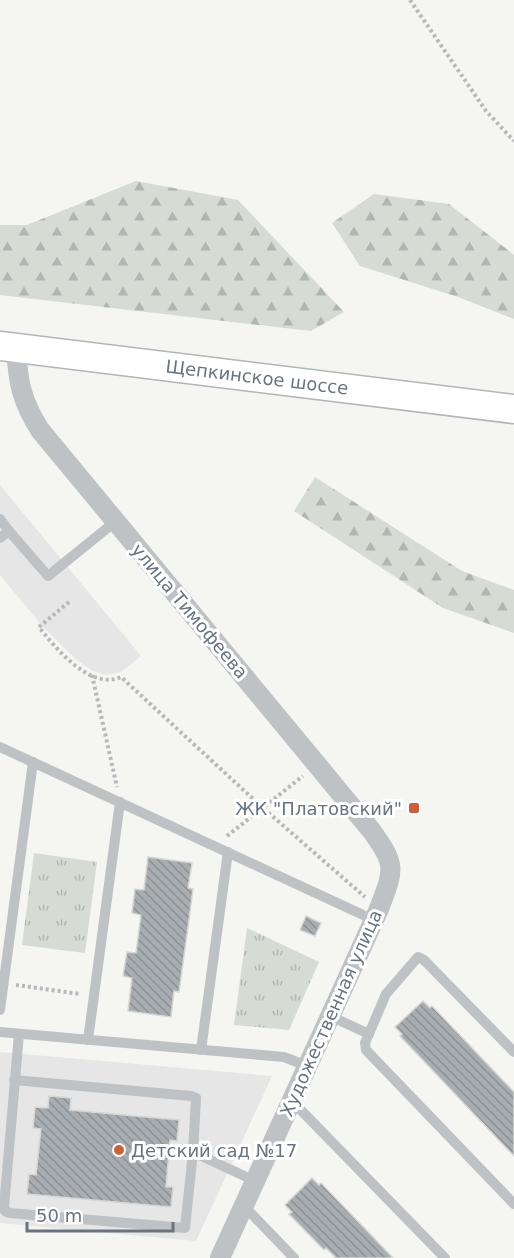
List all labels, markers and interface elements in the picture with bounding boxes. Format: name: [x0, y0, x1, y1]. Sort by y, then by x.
street label: Щепкинское шоссе: [165, 355, 349, 399]
street label: улица Тимофеева: [128, 539, 252, 683]
place label: ЖК "Платовский": [235, 798, 402, 819]
marker: ЖК "Платовский": [407, 801, 421, 815]
street label: Художественная улица: [276, 906, 386, 1120]
place label: Детский сад №17: [131, 1140, 297, 1161]
marker: Детский сад №17: [112, 1143, 126, 1157]
scale bar: [27, 1195, 172, 1233]
text: 50 m: [36, 1205, 82, 1226]

